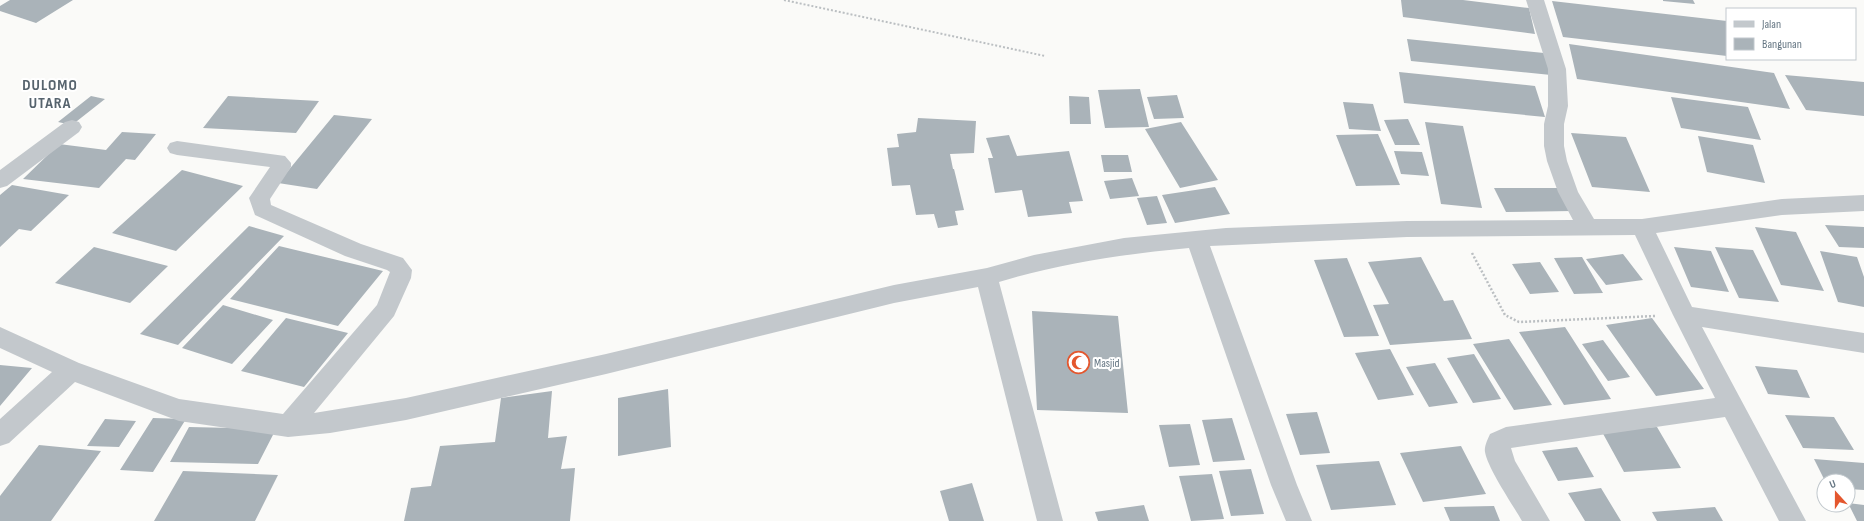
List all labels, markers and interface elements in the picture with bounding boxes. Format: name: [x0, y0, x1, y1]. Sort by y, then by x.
legend: [1726, 8, 1856, 60]
text: Jalan: [1761, 17, 1781, 32]
text: Bangunan: [1762, 37, 1802, 52]
district label: DULOMO UTARA: [22, 76, 78, 113]
mosque icon: Masjid: [1066, 350, 1092, 376]
place label: Masjid: [1094, 356, 1119, 371]
north arrow: [1816, 473, 1856, 513]
text: U: [1828, 477, 1838, 491]

